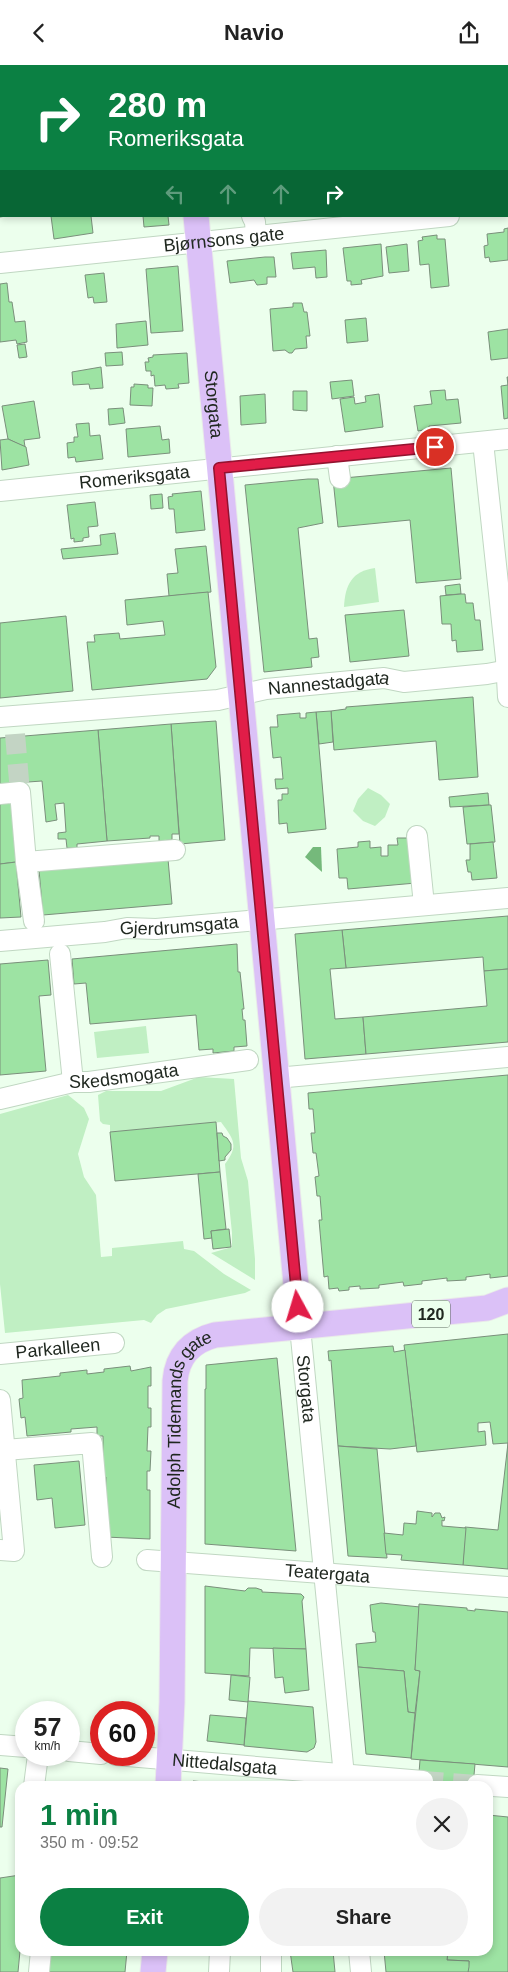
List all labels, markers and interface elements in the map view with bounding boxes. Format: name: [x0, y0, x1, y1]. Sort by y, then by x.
icon: back: [25, 19, 53, 47]
icon: share: [455, 19, 483, 47]
text: Navio: [224, 20, 284, 45]
icon: right: [25, 85, 90, 150]
text: 280 m: [108, 85, 207, 124]
text: Romeriksgata: [108, 126, 244, 151]
icon: left: [161, 180, 189, 208]
icon: ahead: [214, 180, 242, 208]
icon: ahead: [267, 180, 295, 208]
icon: right: [320, 180, 348, 208]
street label: Bjørnsons gate: [162, 223, 285, 256]
street label: Storgata: [200, 369, 227, 440]
pin: [414, 426, 456, 468]
icon: arrive: [421, 433, 449, 461]
street label: Romeriksgata: [78, 462, 192, 493]
street label: Nannestadgata: [267, 667, 392, 699]
street label: Gjerdrumsgata: [118, 912, 240, 939]
street label: Skedsmogata: [69, 1060, 181, 1092]
position arrow: [271, 1280, 323, 1332]
road number: 120: [412, 1301, 450, 1327]
street label: Adolph Tidemands gate: [164, 1327, 214, 1509]
street label: Parkalleen: [14, 1334, 101, 1362]
street label: Storgata: [293, 1354, 319, 1425]
street label: Teatergata: [284, 1560, 372, 1587]
speed limit sign: 60: [90, 1701, 155, 1766]
text: 57: [34, 1713, 61, 1741]
text: km/h: [34, 1739, 61, 1753]
street label: Nittedalsgata: [171, 1750, 279, 1779]
text: 1 min: [40, 1798, 118, 1831]
button: close: [416, 1798, 468, 1850]
text: 350 m · 09:52: [40, 1834, 139, 1851]
button: Exit: [40, 1888, 249, 1946]
button: Share: [259, 1888, 468, 1946]

